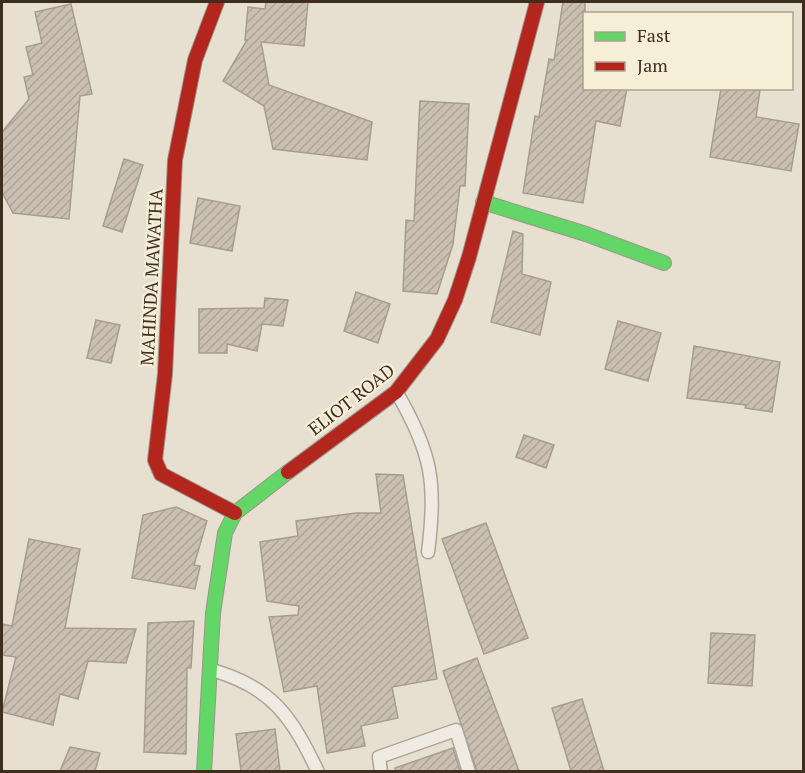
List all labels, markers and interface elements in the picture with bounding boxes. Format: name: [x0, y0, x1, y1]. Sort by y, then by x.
legend: [583, 12, 793, 90]
text: Fast: [637, 23, 671, 47]
text: Jam: [637, 53, 668, 77]
street label: MAHINDA MAWATHA: [134, 187, 168, 366]
street label: ELIOT ROAD: [303, 358, 399, 440]

